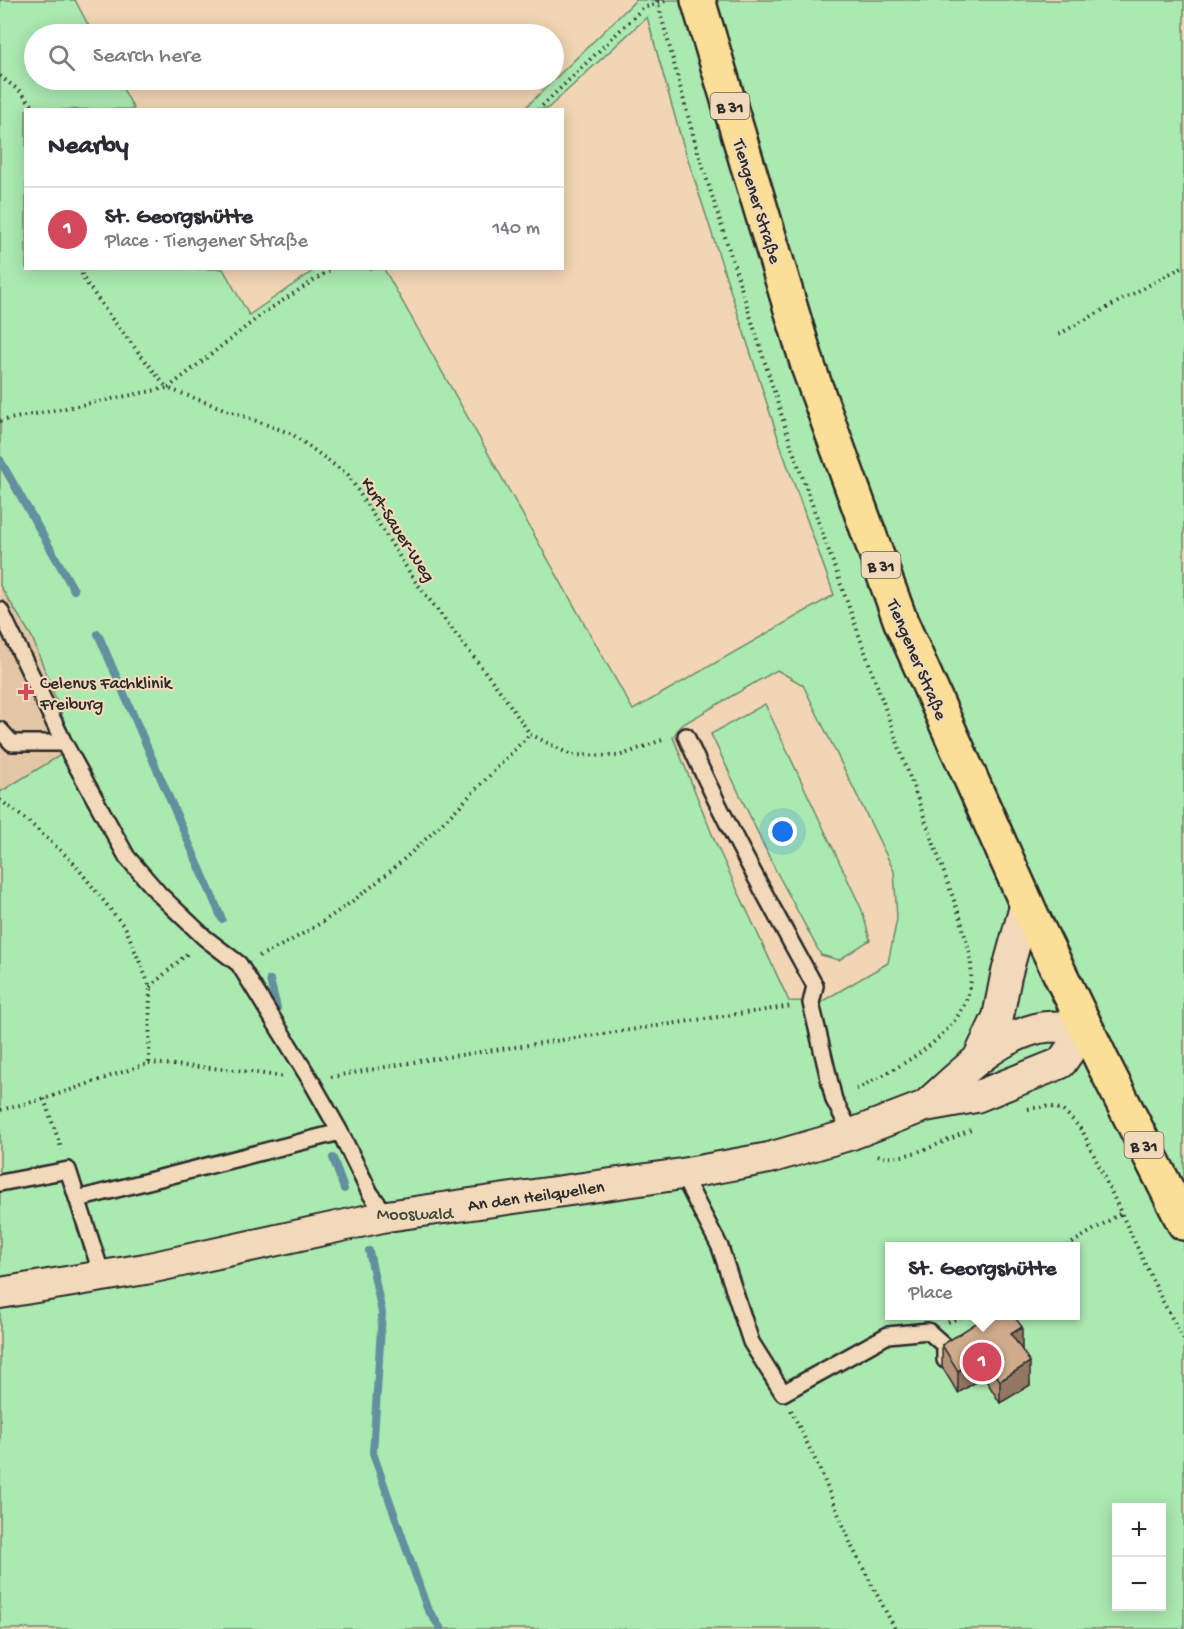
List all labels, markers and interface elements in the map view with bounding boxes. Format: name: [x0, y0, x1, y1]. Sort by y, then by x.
search box: [24, 24, 564, 90]
icon: search: [45, 41, 78, 74]
text: Search here: [93, 44, 201, 70]
road number: B 31: [710, 93, 750, 119]
text: Nearby: [48, 132, 129, 163]
street label: Tiengener Straße: [726, 136, 785, 267]
text: St. Georgshütte: [105, 205, 253, 231]
text: 1: [63, 218, 72, 241]
text: 140 m: [492, 218, 540, 241]
text: Place · Tiengener Straße: [105, 231, 308, 254]
street label: Kurt-Sauer-Weg: [355, 474, 439, 587]
road number: B 31: [862, 552, 900, 578]
street label: Tiengener Straße: [880, 596, 951, 724]
place label: Celenus Fachklinik Freiburg: [39, 674, 174, 716]
marker: Celenus Fachklinik Freiburg: [17, 683, 35, 701]
your location: [768, 817, 797, 846]
road number: B 31: [1124, 1132, 1164, 1158]
street label: An den Heilquellen: [467, 1177, 606, 1217]
park label: Mooswald: [377, 1205, 455, 1226]
popup: [885, 1242, 1080, 1320]
text: St. Georgshütte: [909, 1257, 1056, 1283]
text: Place: [909, 1283, 952, 1306]
pin: 1: [962, 1340, 1002, 1384]
map controls: [1112, 1503, 1166, 1611]
button: +: [1112, 1503, 1166, 1557]
button: −: [1112, 1557, 1166, 1611]

